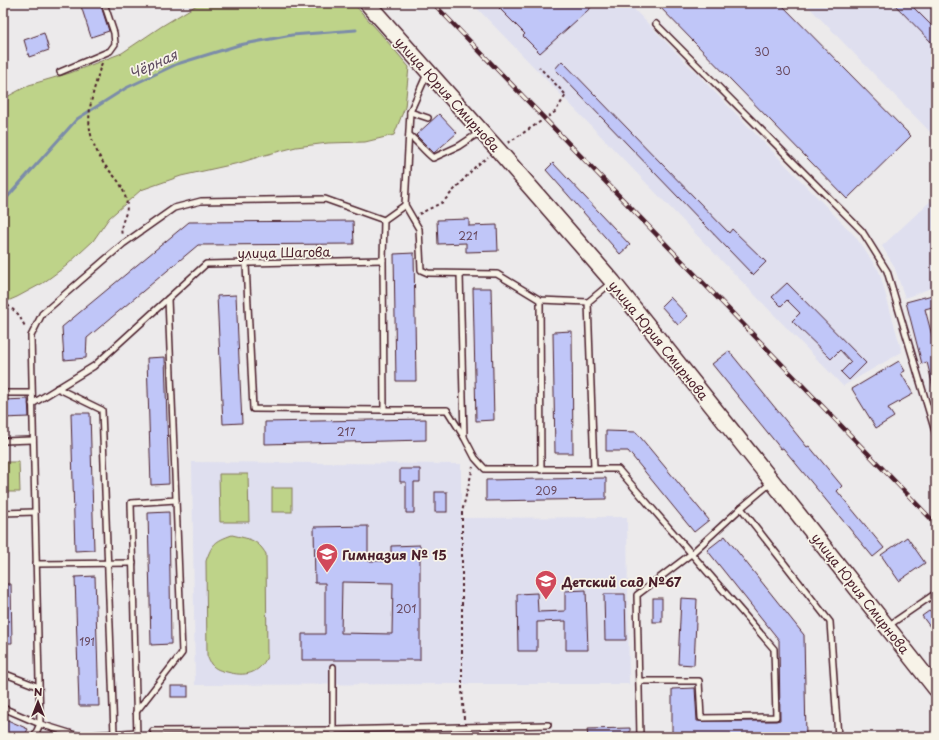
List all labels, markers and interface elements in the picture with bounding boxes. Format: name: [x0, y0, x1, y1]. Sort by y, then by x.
street label: улица Юрия Смирнова: [391, 32, 505, 156]
house number: 30: [754, 43, 770, 60]
water label: Чёрная: [126, 44, 182, 84]
house number: 30: [775, 62, 791, 79]
house number: 221: [458, 227, 478, 244]
street label: улица Шагова: [237, 242, 332, 262]
street label: улица Юрия Смирнова: [605, 276, 714, 405]
house number: 217: [337, 423, 355, 440]
house number: 209: [535, 482, 557, 499]
street label: улица Юрия Смирнова: [808, 528, 915, 658]
school or university icon: Гимназия № 15: [314, 541, 340, 574]
place label: Гимназия № 15: [342, 545, 447, 564]
school or university icon: Детский сад №67: [533, 568, 559, 601]
place label: Детский сад №67: [561, 572, 682, 591]
house number: 201: [396, 600, 416, 617]
house number: 191: [79, 633, 95, 650]
north arrow: [18, 682, 58, 722]
text: N: [34, 683, 43, 700]

